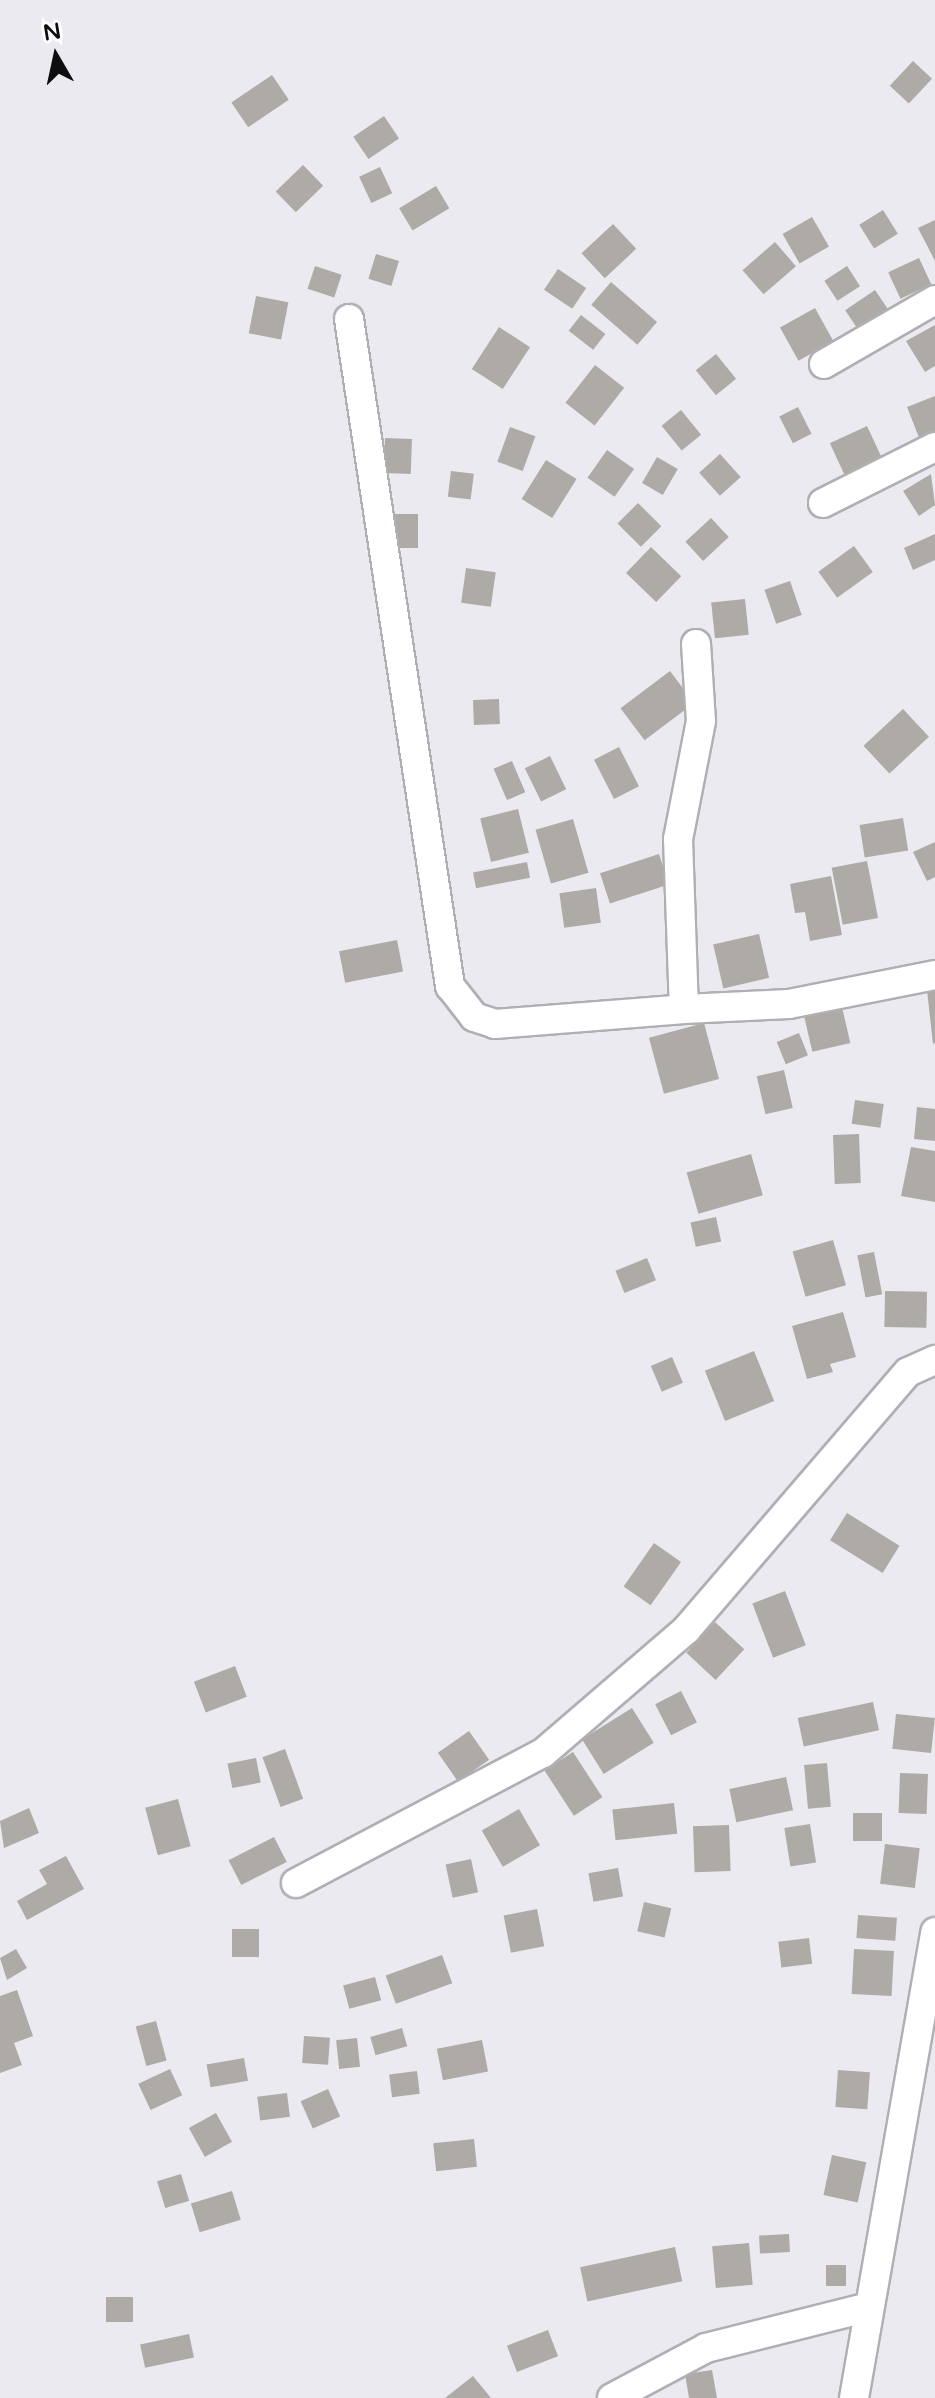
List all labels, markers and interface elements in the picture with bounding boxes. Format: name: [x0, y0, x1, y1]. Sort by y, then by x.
north arrow: [16, 16, 96, 96]
text: N: [41, 18, 63, 47]

